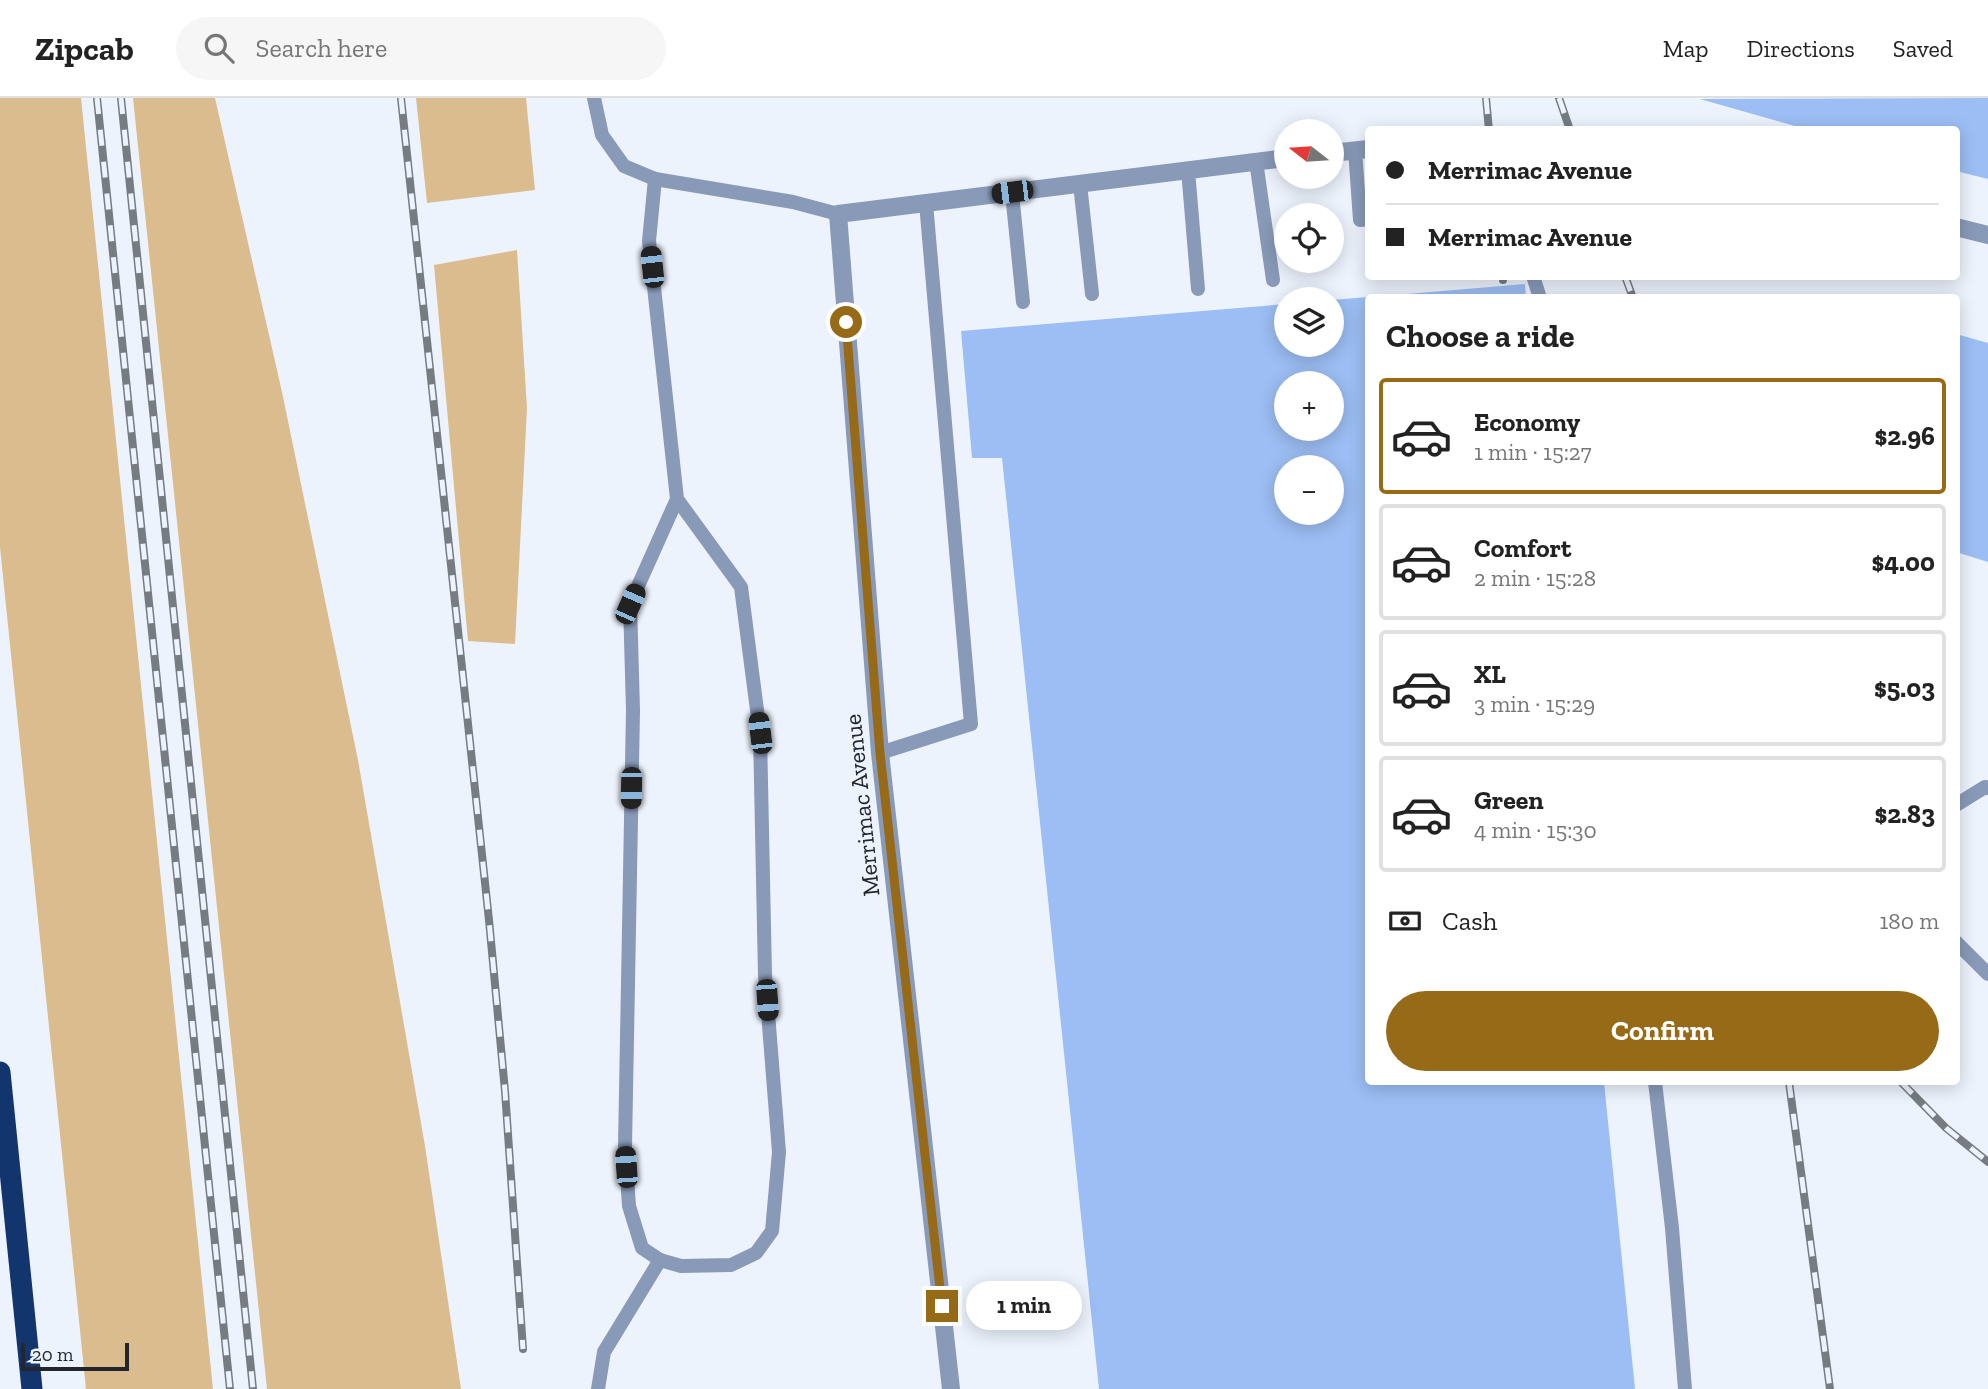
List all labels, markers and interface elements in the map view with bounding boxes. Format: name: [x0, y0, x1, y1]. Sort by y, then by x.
search box: [176, 17, 666, 80]
text: Zipcab: [35, 29, 134, 68]
icon: search: [200, 29, 238, 67]
text: Search here: [256, 32, 387, 64]
text: Map: [1663, 34, 1709, 63]
text: Directions: [1747, 34, 1855, 63]
text: Saved: [1893, 34, 1953, 63]
north arrow: [1274, 119, 1344, 189]
map controls: [1274, 119, 1344, 525]
text: Merrimac Avenue: [1428, 154, 1632, 186]
car: [990, 179, 1035, 205]
button: locate: [1274, 203, 1344, 273]
text: Merrimac Avenue: [1428, 221, 1632, 253]
car: [640, 245, 665, 289]
button: layers: [1274, 287, 1344, 357]
route start: [830, 306, 862, 338]
text: Choose a ride: [1386, 317, 1574, 355]
button: +: [1274, 371, 1344, 441]
icon: car: [1390, 405, 1453, 468]
text: Economy: [1474, 406, 1580, 438]
text: $2.96: [1874, 420, 1935, 452]
text: 1 min · 15:27: [1474, 438, 1591, 466]
button: −: [1274, 455, 1344, 525]
icon: car: [1390, 531, 1453, 594]
text: Comfort: [1474, 532, 1571, 564]
text: $4.00: [1872, 546, 1935, 578]
text: 2 min · 15:28: [1474, 564, 1596, 592]
car: [612, 581, 649, 627]
icon: car: [1390, 657, 1453, 720]
text: XL: [1474, 658, 1506, 690]
text: $5.03: [1874, 672, 1935, 704]
text: 3 min · 15:29: [1474, 690, 1595, 718]
car: [748, 711, 773, 755]
street label: Merrimac Avenue: [838, 713, 885, 898]
car: [621, 767, 642, 809]
icon: car: [1390, 783, 1453, 846]
text: Green: [1474, 784, 1544, 816]
text: $2.83: [1874, 798, 1935, 830]
text: 4 min · 15:30: [1474, 816, 1597, 844]
icon: cash: [1386, 902, 1424, 940]
text: Cash: [1442, 905, 1497, 937]
text: 180 m: [1879, 907, 1939, 935]
car: [756, 978, 779, 1022]
button: Confirm: [1386, 991, 1939, 1071]
car: [615, 1145, 638, 1189]
callout: 1 min: [967, 1282, 1082, 1330]
route end: [926, 1290, 958, 1322]
text: 1 min: [997, 1291, 1051, 1319]
scale bar: [21, 1340, 130, 1372]
text: 20 m: [32, 1343, 73, 1366]

